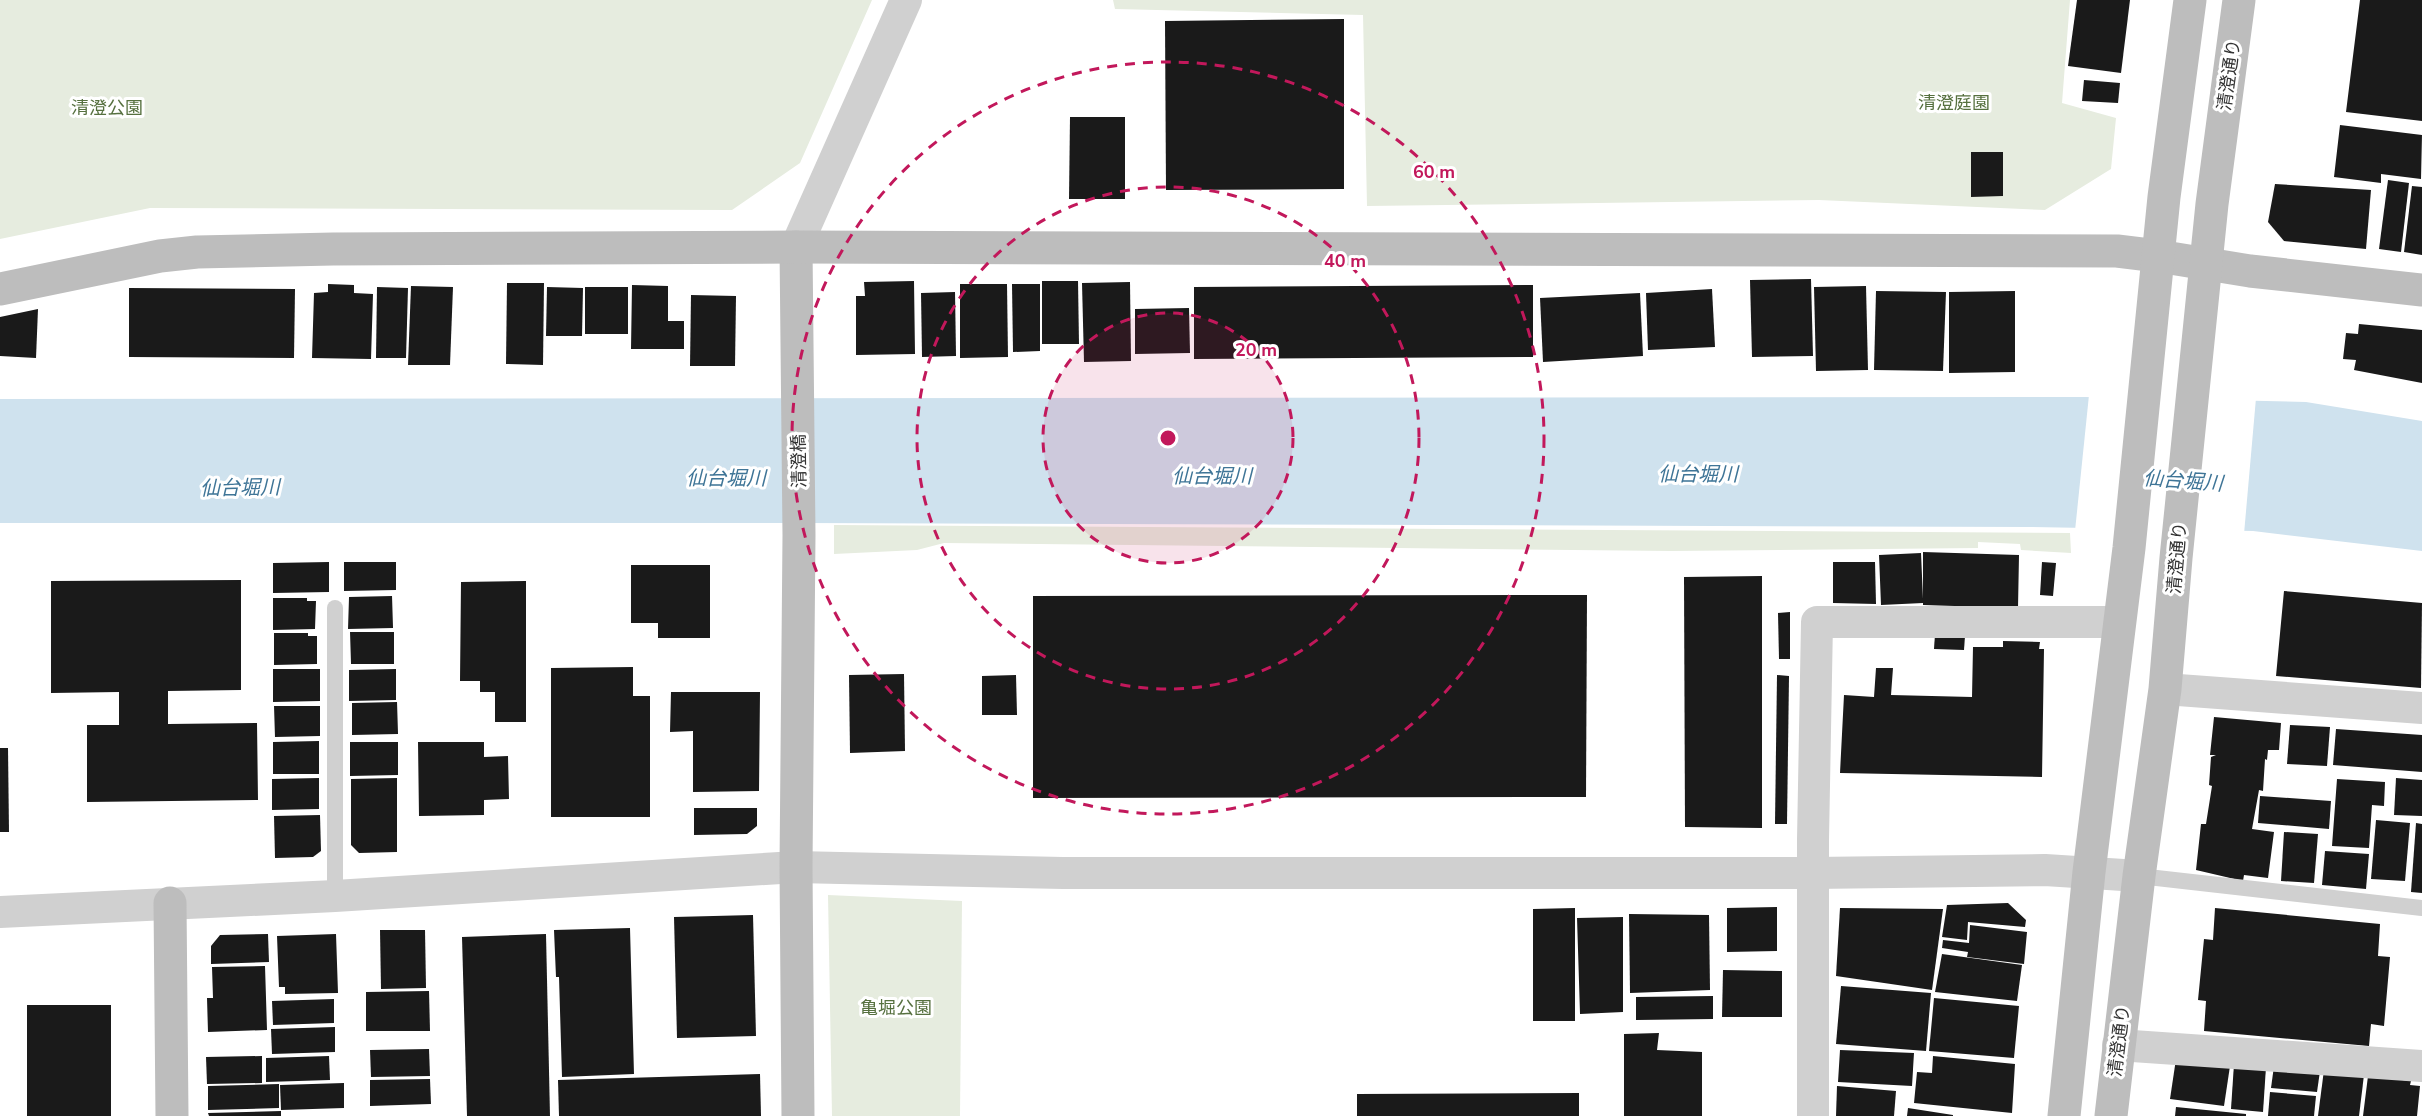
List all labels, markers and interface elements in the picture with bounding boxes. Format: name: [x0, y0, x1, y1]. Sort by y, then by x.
street label: 清澄通り: [2212, 38, 2246, 112]
park label: 清澄庭園: [1918, 91, 1990, 115]
park label: 清澄公園: [71, 96, 143, 120]
text: 60 m: [1413, 160, 1455, 184]
text: 40 m: [1324, 249, 1366, 273]
text: 20 m: [1235, 338, 1277, 362]
centre of rings: [1158, 428, 1178, 448]
street label: 清澄橋: [787, 434, 811, 488]
water label: 仙台堀川: [1658, 461, 1740, 488]
water label: 仙台堀川: [1172, 463, 1254, 490]
water label: 仙台堀川: [686, 465, 768, 492]
water label: 仙台堀川: [2142, 465, 2226, 497]
water label: 仙台堀川: [200, 474, 282, 502]
street label: 清澄通り: [2162, 521, 2192, 595]
park label: 亀堀公園: [860, 996, 932, 1020]
street label: 清澄通り: [2103, 1004, 2135, 1078]

